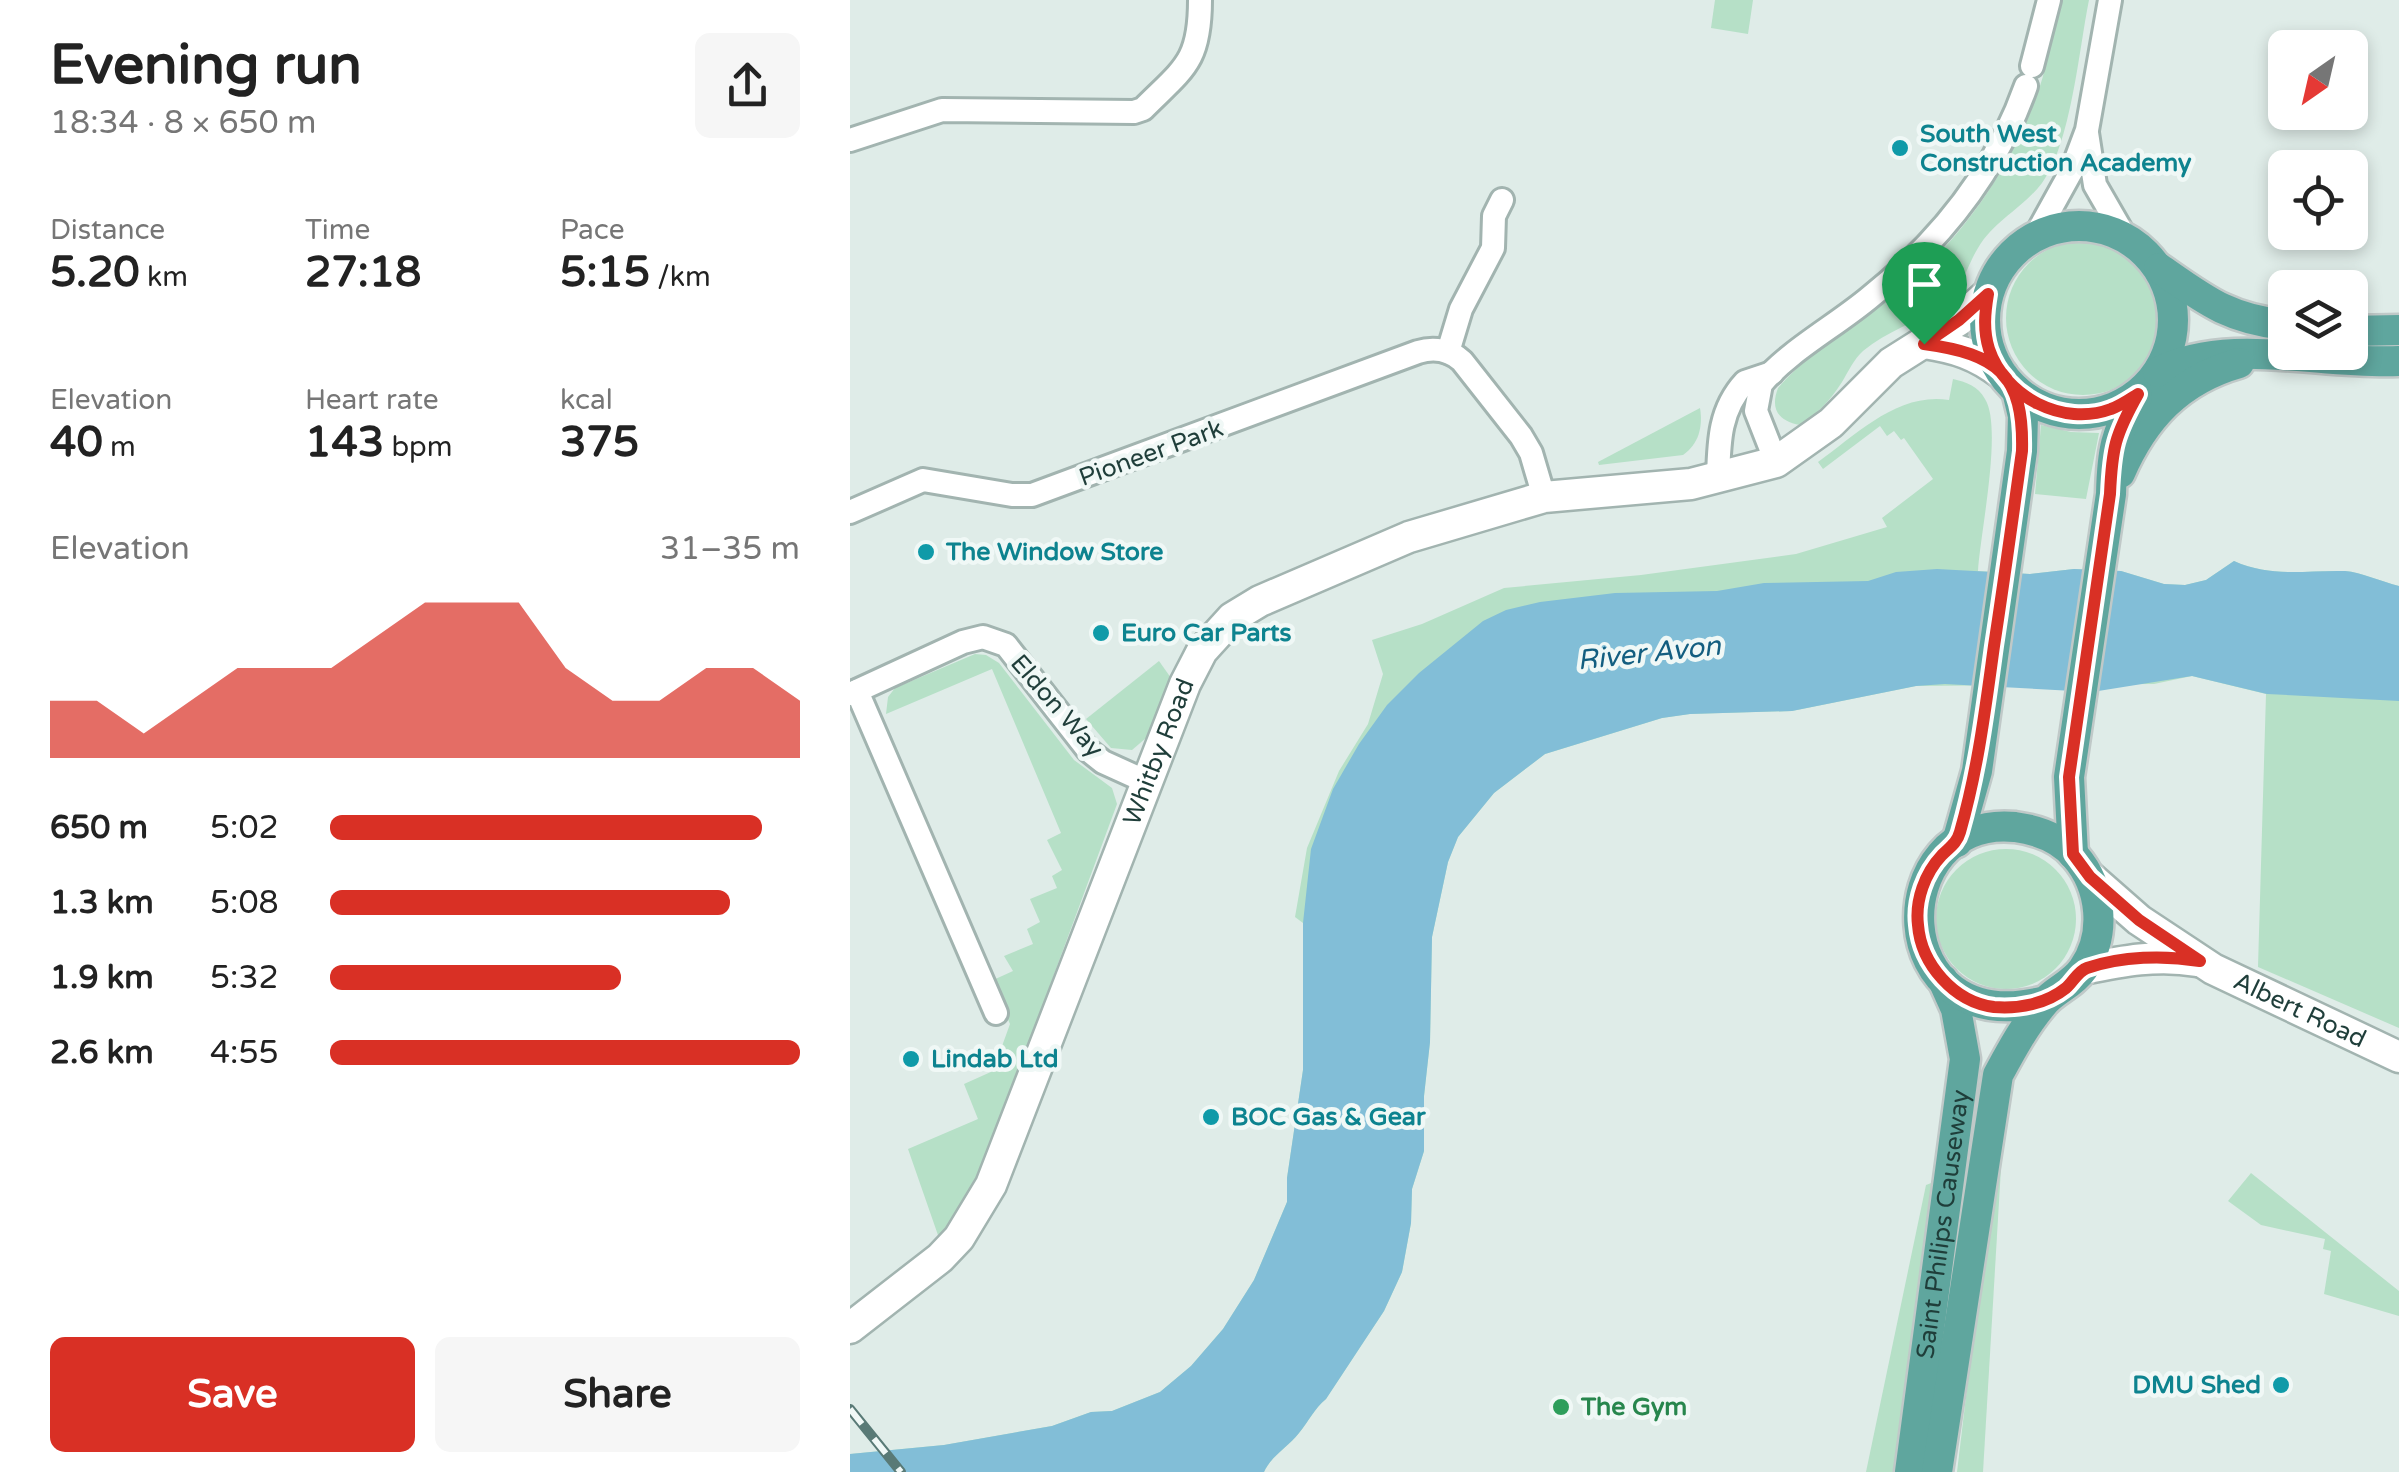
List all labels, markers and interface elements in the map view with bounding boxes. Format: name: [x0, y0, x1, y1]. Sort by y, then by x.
north arrow: [2268, 30, 2368, 130]
map controls: [2268, 30, 2368, 370]
text: Evening run: [50, 33, 362, 99]
button: share: [695, 33, 800, 138]
text: 18:34 · 8 × 650 m: [50, 104, 316, 142]
place label: South West Construction Academy: [1920, 119, 2192, 178]
marker: South West Construction Academy: [1889, 137, 1911, 159]
button: locate: [2268, 150, 2368, 250]
text: Distance: [50, 213, 165, 247]
text: Time: [305, 213, 370, 247]
text: Pace: [560, 213, 624, 247]
pin: [1882, 242, 1967, 345]
text: 5.20: [50, 247, 140, 298]
text: 27:18: [305, 247, 421, 298]
text: 5:15: [560, 247, 650, 298]
icon: arrive: [1897, 257, 1952, 312]
text: km: [140, 260, 188, 294]
text: /km: [650, 260, 711, 294]
button: layers: [2268, 270, 2368, 370]
text: Elevation: [50, 383, 172, 417]
text: Heart rate: [305, 383, 439, 417]
text: kcal: [560, 383, 613, 417]
street label: Pioneer Park: [1075, 413, 1227, 493]
text: 40: [50, 417, 103, 468]
text: 143: [305, 417, 384, 468]
text: 375: [560, 417, 639, 468]
text: m: [103, 430, 136, 464]
text: bpm: [384, 430, 452, 464]
text: Elevation: [50, 530, 190, 568]
text: 31–35 m: [660, 530, 800, 568]
place label: The Window Store: [945, 537, 1163, 567]
marker: The Window Store: [915, 541, 937, 563]
place label: Euro Car Parts: [1121, 618, 1292, 648]
marker: Euro Car Parts: [1090, 622, 1112, 644]
water label: River Avon: [1576, 628, 1723, 677]
street label: Eldon Way: [1004, 648, 1110, 764]
street label: Whitby Road: [1117, 674, 1201, 829]
text: 650 m: [50, 809, 148, 847]
text: 5:02: [210, 809, 279, 847]
text: 1.3 km: [50, 884, 154, 922]
text: 5:08: [210, 884, 279, 922]
text: 1.9 km: [50, 959, 154, 997]
text: 5:32: [210, 959, 279, 997]
street label: Albert Road: [2229, 966, 2371, 1054]
text: 2.6 km: [50, 1034, 154, 1072]
text: 4:55: [210, 1034, 279, 1072]
place label: Lindab Ltd: [931, 1044, 1059, 1074]
marker: Lindab Ltd: [900, 1048, 922, 1070]
street label: Saint Philips Causeway: [1910, 1088, 1976, 1361]
place label: BOC Gas & Gear: [1231, 1102, 1426, 1132]
marker: BOC Gas & Gear: [1200, 1106, 1222, 1128]
button: Save: [50, 1337, 415, 1452]
button: Share: [435, 1337, 800, 1452]
place label: DMU Shed: [2132, 1370, 2261, 1400]
marker: DMU Shed: [2270, 1374, 2292, 1396]
place label: The Gym: [1580, 1392, 1687, 1422]
marker: The Gym: [1550, 1396, 1572, 1418]

